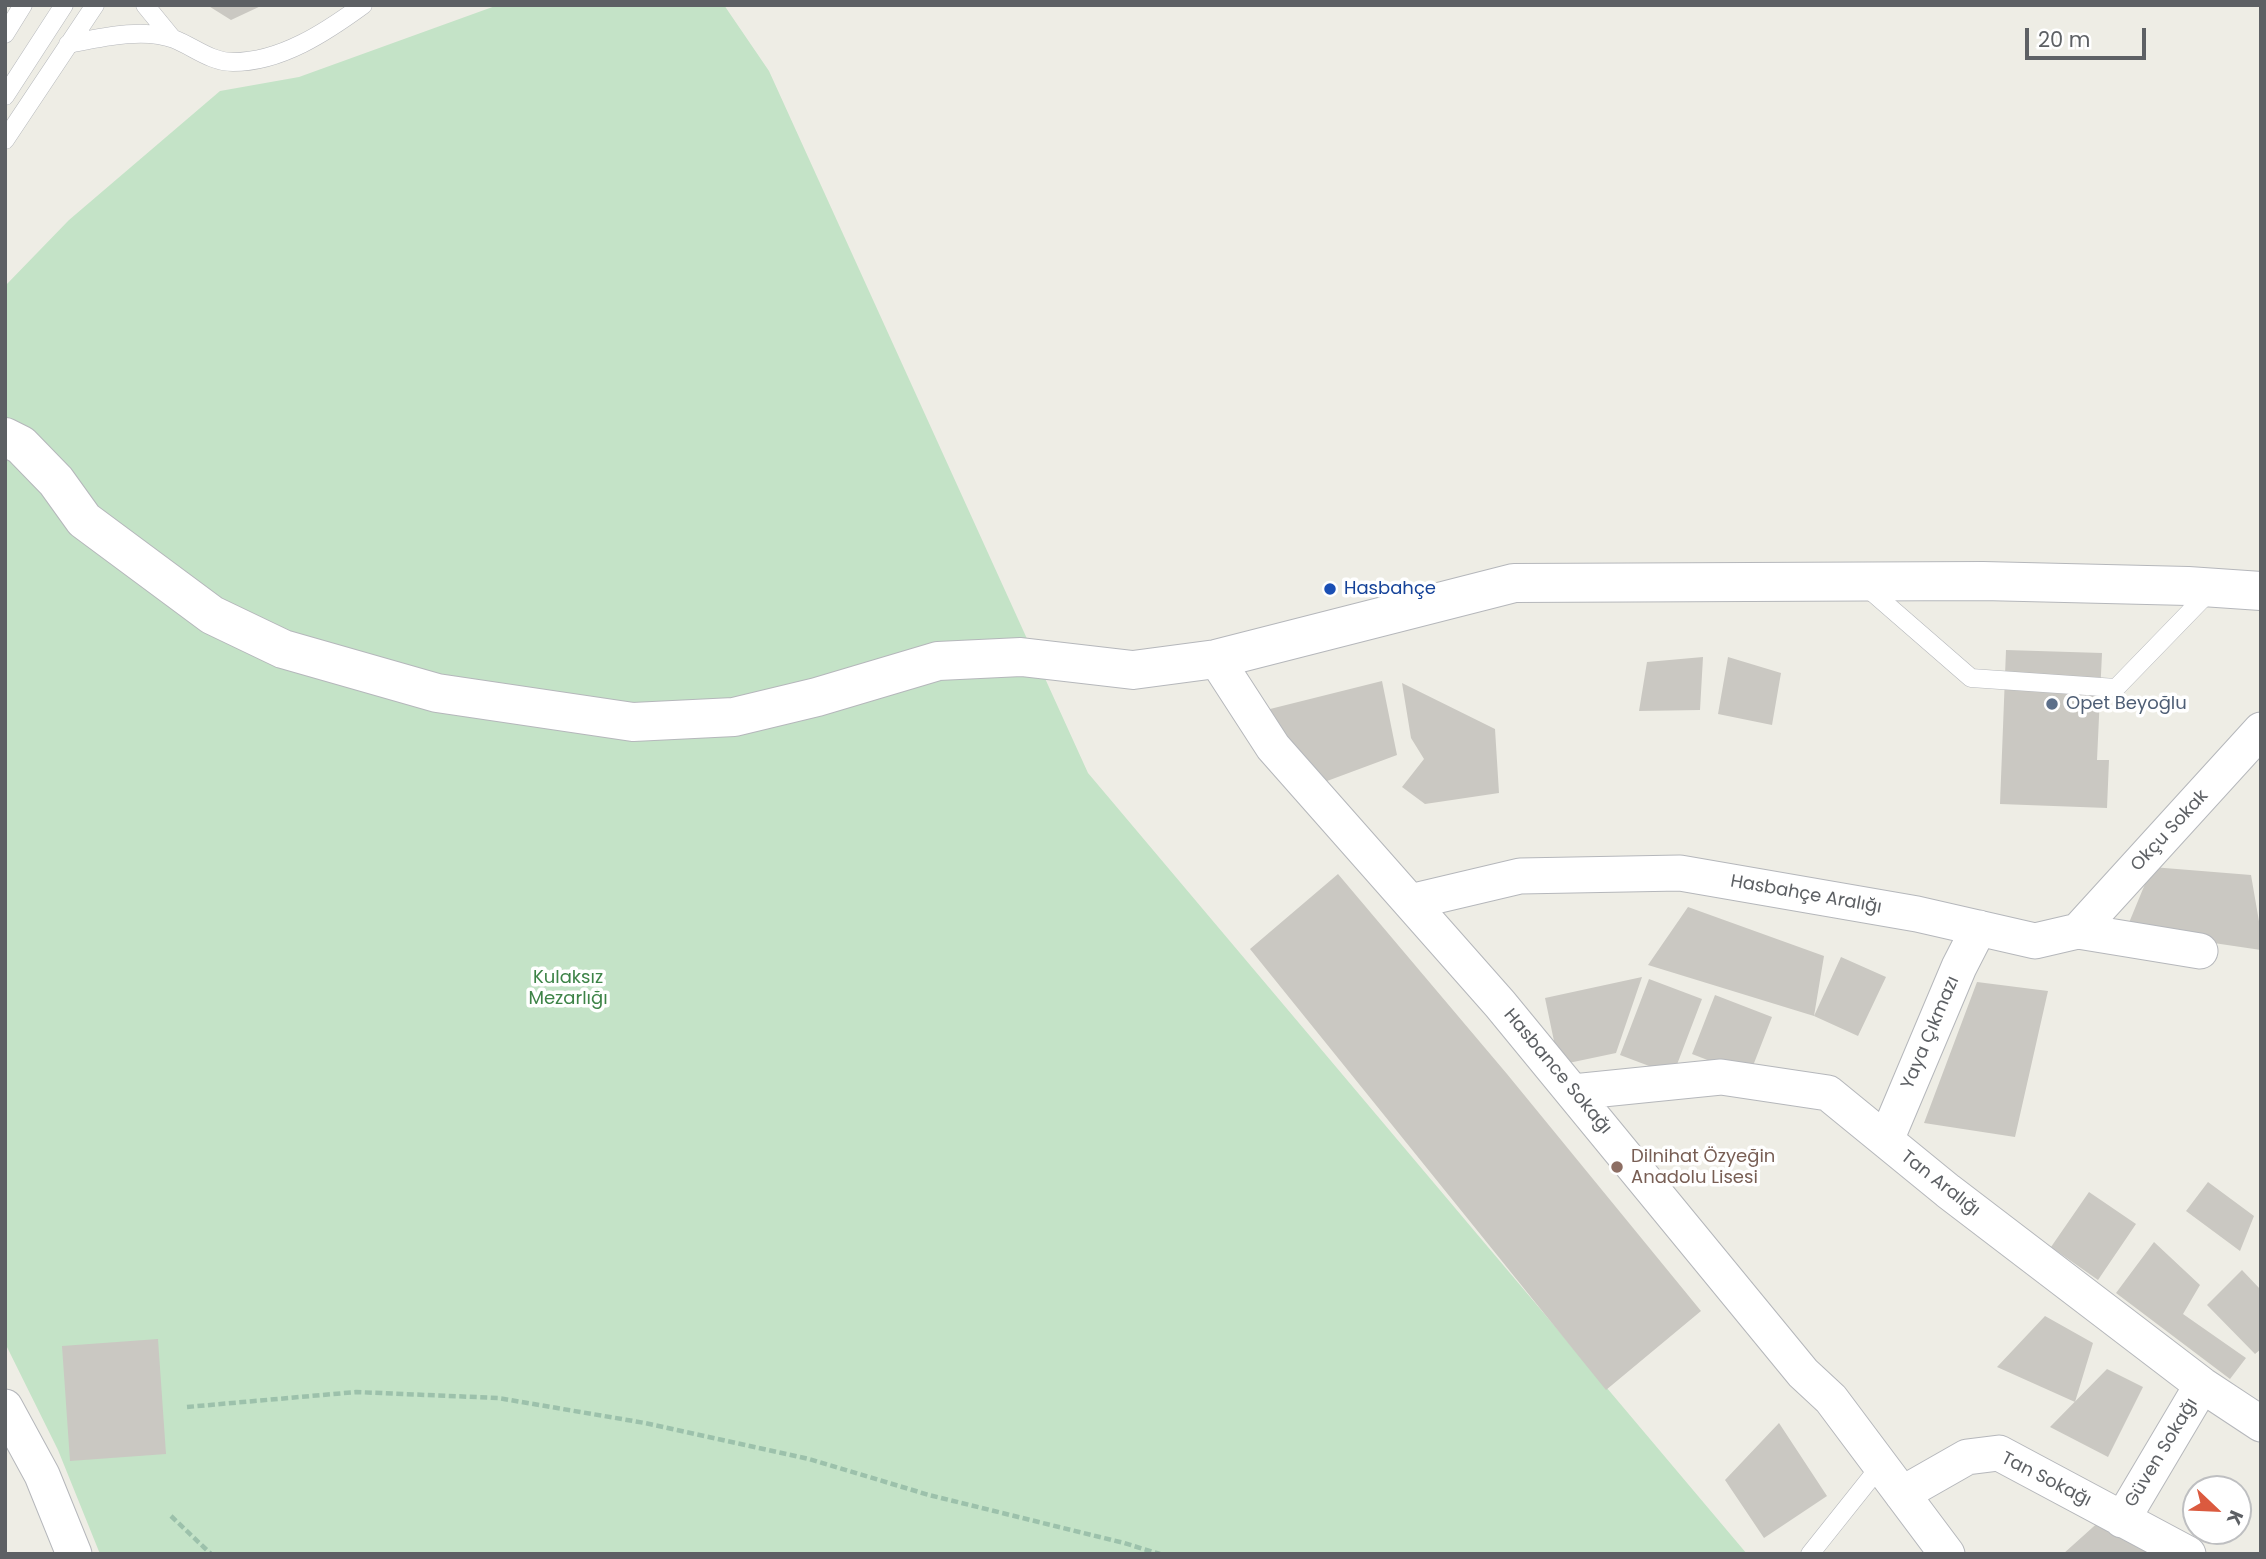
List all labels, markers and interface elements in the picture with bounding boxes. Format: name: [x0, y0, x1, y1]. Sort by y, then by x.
scale bar: [2028, 14, 2149, 58]
text: 20 m: [2038, 25, 2091, 54]
place label: Hasbahçe: [1344, 578, 1436, 600]
marker: Hasbahçe: [1322, 581, 1338, 597]
place label: Opet Beyoğlu: [2066, 693, 2187, 715]
marker: Opet Beyoğlu: [2044, 696, 2060, 712]
street label: Okçu Sokak: [2127, 786, 2213, 876]
street label: Hasbahçe Aralığı: [1729, 871, 1883, 919]
park label: Kulaksız Mezarlığı: [528, 967, 608, 1010]
street label: Yaya Çıkmazı: [1897, 973, 1965, 1093]
street label: Hasbance Sokağı: [1498, 1005, 1616, 1139]
place label: Dilnihat Özyeğin Anadolu Lisesi: [1631, 1146, 1775, 1188]
street label: Tan Aralığı: [1896, 1146, 1984, 1222]
marker: Dilnihat Özyeğin Anadolu Lisesi: [1609, 1159, 1625, 1175]
street label: Güven Sokağı: [2121, 1395, 2203, 1511]
street label: Tan Sokağı: [1997, 1448, 2095, 1512]
north arrow: [2182, 1475, 2252, 1545]
text: K: [2220, 1506, 2250, 1529]

